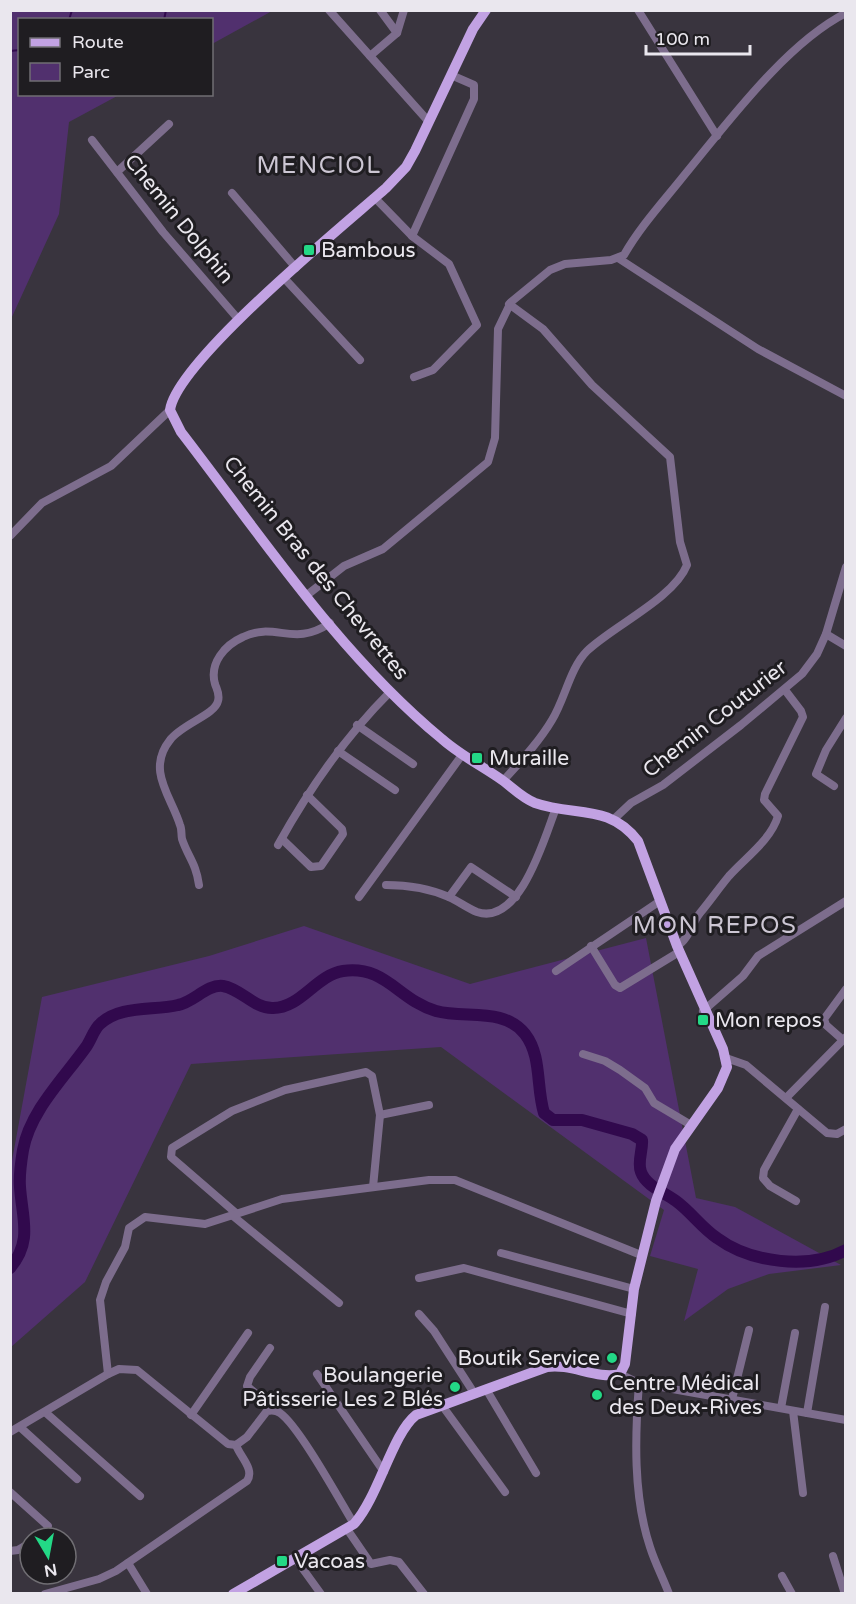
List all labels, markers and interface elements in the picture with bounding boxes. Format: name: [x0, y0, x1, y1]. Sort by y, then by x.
legend: [18, 18, 213, 96]
scale bar: [646, 18, 750, 56]
text: 100 m: [655, 28, 710, 50]
text: Route: [72, 31, 124, 53]
text: Parc: [72, 61, 110, 83]
street label: Chemin Dolphin: [119, 149, 239, 289]
district label: MENCIOL: [256, 151, 382, 180]
place label: Bambous: [321, 238, 416, 263]
marker: Bambous: [302, 243, 316, 257]
street label: Chemin Bras des Chevrettes: [218, 451, 414, 685]
street label: Chemin Couturier: [638, 655, 792, 783]
place label: Muraille: [489, 746, 569, 771]
marker: Muraille: [470, 751, 484, 765]
district label: MON REPOS: [633, 911, 797, 940]
place label: Mon repos: [715, 1008, 822, 1033]
marker: Mon repos: [696, 1013, 710, 1027]
place label: Boutik Service: [458, 1346, 600, 1371]
marker: Boutik Service: [605, 1351, 619, 1365]
place label: Boulangerie Pâtisserie Les 2 Blés: [242, 1363, 443, 1412]
place label: Centre Médical des Deux-Rives: [609, 1371, 762, 1420]
marker: Boulangerie Pâtisserie Les 2 Blés: [448, 1380, 462, 1394]
marker: Centre Médical des Deux-Rives: [590, 1388, 604, 1402]
north arrow: [18, 1526, 78, 1586]
place label: Vacoas: [294, 1549, 365, 1574]
marker: Vacoas: [275, 1554, 289, 1568]
text: N: [42, 1559, 58, 1581]

